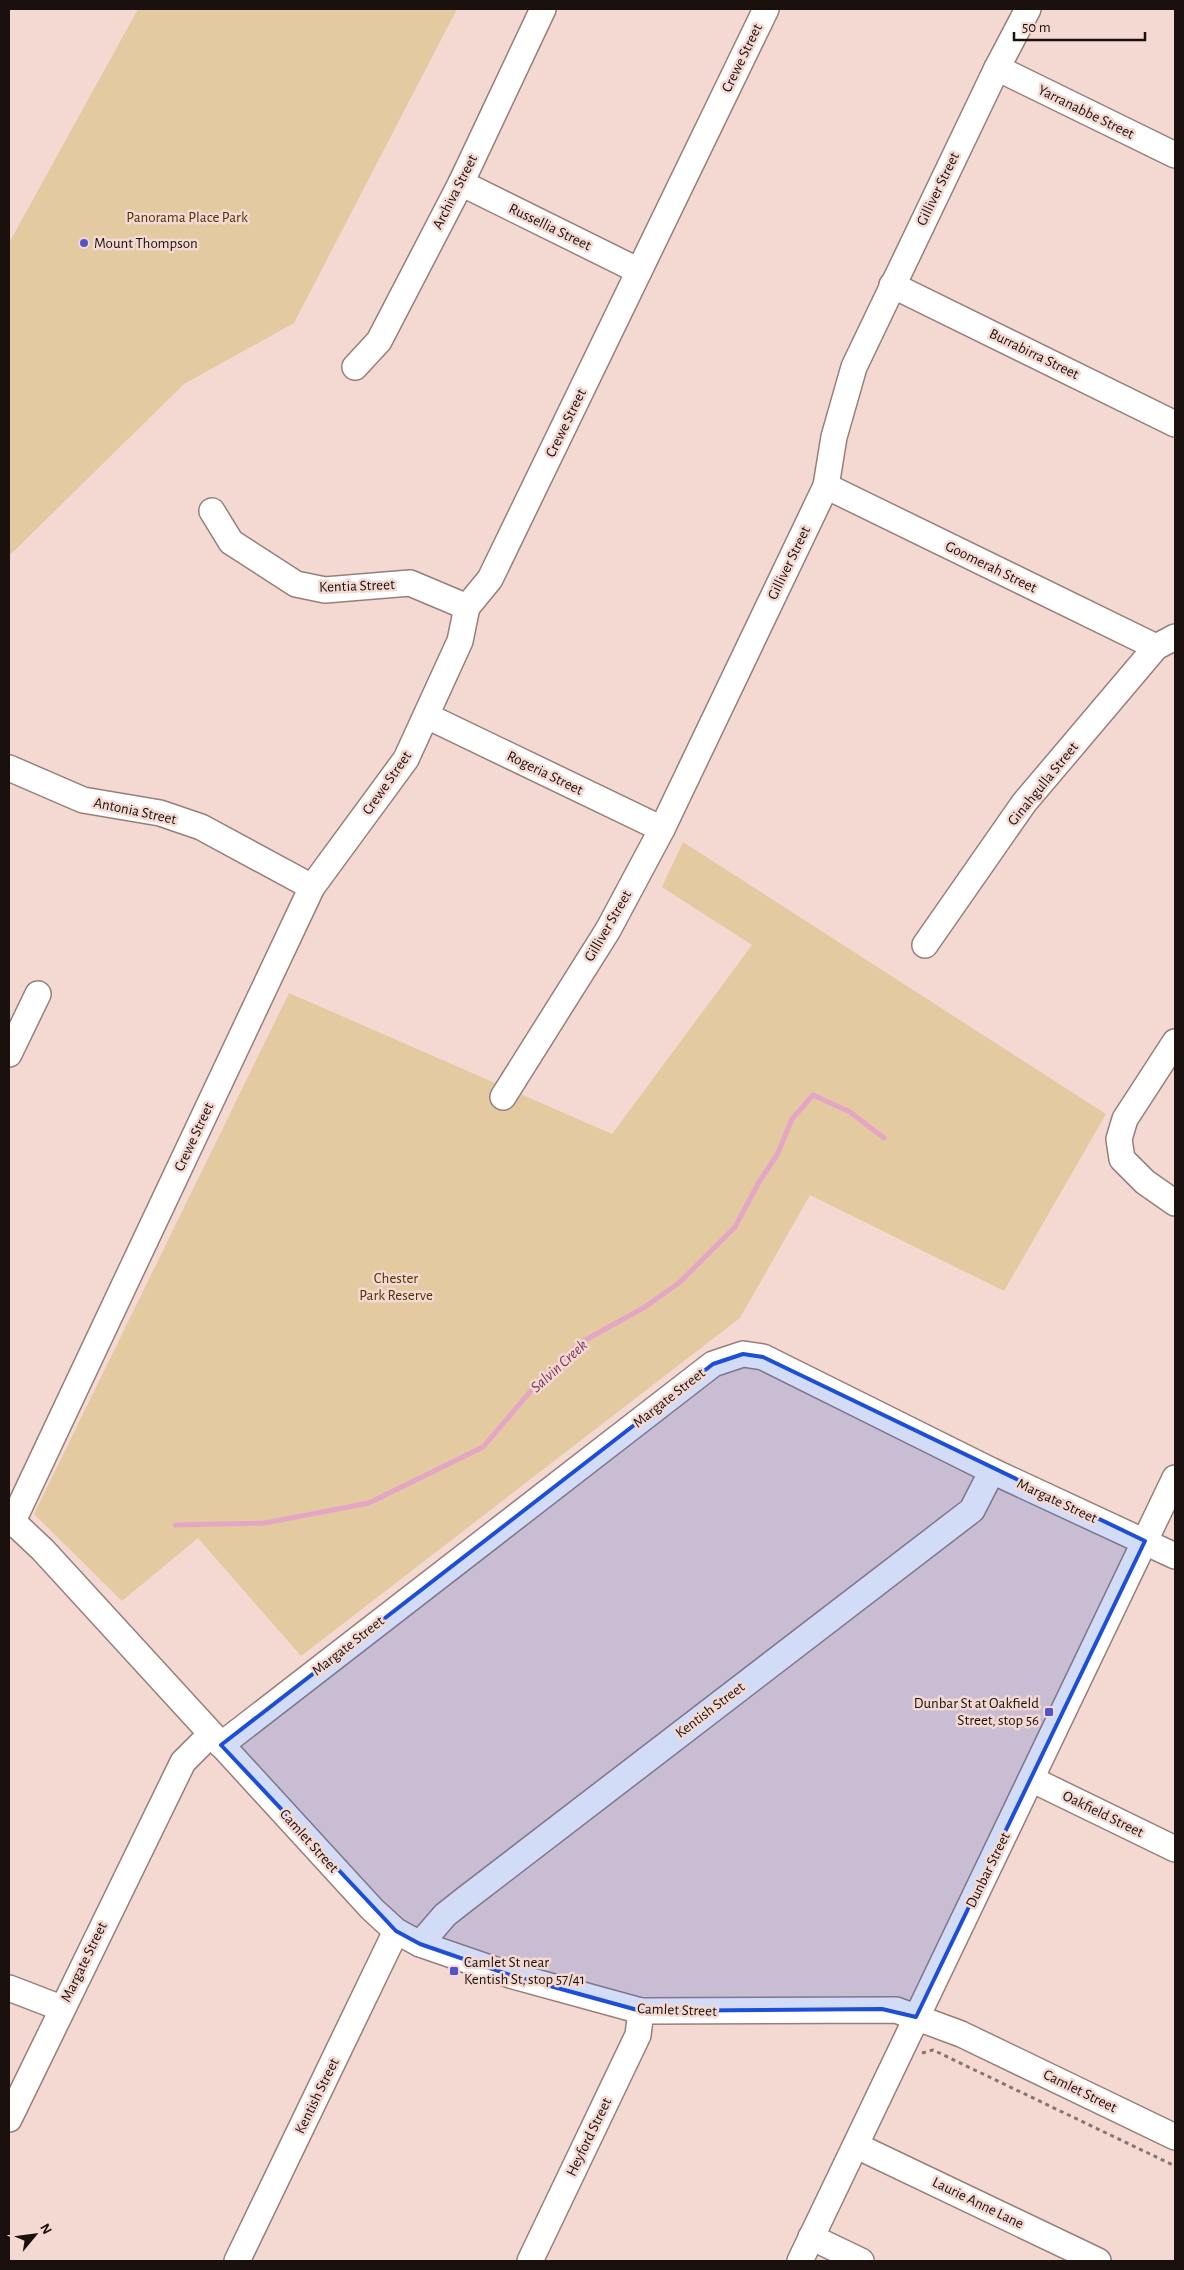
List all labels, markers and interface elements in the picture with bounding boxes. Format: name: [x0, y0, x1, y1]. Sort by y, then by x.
scale bar: [1014, 10, 1145, 42]
text: 50 m: [1022, 20, 1051, 35]
street label: Crewe Street: [719, 21, 765, 94]
street label: Yarranabbe Street: [1036, 82, 1137, 142]
street label: Gilliver Street: [914, 150, 962, 228]
street label: Archiva Street: [430, 152, 480, 232]
street label: Russellia Street: [507, 201, 594, 253]
park label: Panorama Place Park: [126, 210, 248, 225]
place label: Mount Thompson: [94, 236, 198, 251]
marker: Mount Thompson: [78, 237, 90, 249]
street label: Burrabirra Street: [987, 326, 1081, 382]
street label: Crewe Street: [543, 386, 589, 459]
street label: Gilliver Street: [765, 524, 813, 602]
street label: Goomerah Street: [943, 538, 1039, 596]
street label: Kentia Street: [319, 577, 395, 595]
street label: Ginahgulla Street: [1005, 739, 1081, 828]
street label: Crewe Street: [360, 748, 414, 818]
street label: Rogeria Street: [505, 748, 586, 798]
street label: Antonia Street: [92, 795, 178, 827]
street label: Gilliver Street: [582, 888, 634, 964]
street label: Crewe Street: [172, 1100, 216, 1174]
park label: Chester Park Reserve: [359, 1271, 433, 1303]
water label: Salvin Creek: [528, 1337, 590, 1395]
street label: Margate Street: [630, 1365, 708, 1431]
street label: Margate Street: [1015, 1476, 1100, 1526]
street label: Margate Street: [309, 1613, 387, 1679]
street label: Kentish Street: [673, 1679, 747, 1741]
place label: Dunbar St at Oakfield Street, stop 56: [914, 1696, 1039, 1728]
marker: Dunbar St at Oakfield Street, stop 56: [1043, 1706, 1055, 1718]
street label: Oakfield Street: [1060, 1788, 1146, 1840]
street label: Camlet Street: [277, 1806, 341, 1876]
street label: Dunbar Street: [963, 1830, 1013, 1910]
street label: Margate Street: [58, 1920, 110, 2004]
place label: Camlet St near Kentish St, stop 57/41: [464, 1955, 585, 1987]
marker: Camlet St near Kentish St, stop 57/41: [448, 1965, 460, 1977]
street label: Camlet Street: [637, 2001, 717, 2019]
street label: Kentish Street: [292, 2056, 342, 2136]
street label: Camlet Street: [1041, 2067, 1119, 2115]
street label: Heyford Street: [564, 2095, 614, 2179]
street label: Laurie Anne Lane: [930, 2174, 1026, 2232]
north arrow: [10, 2210, 60, 2260]
text: N: [37, 2222, 54, 2237]

